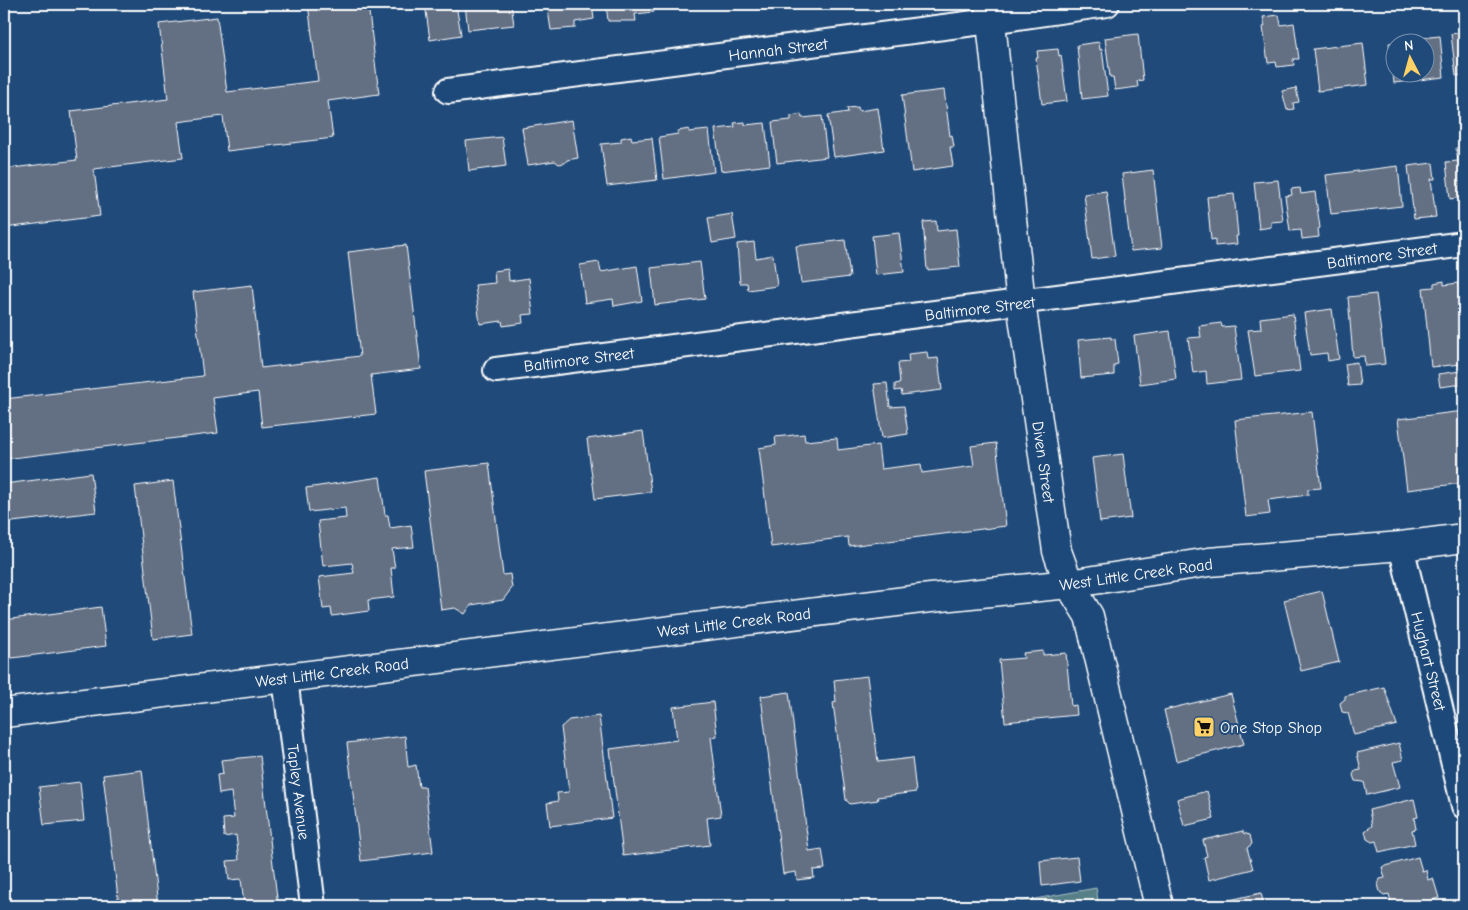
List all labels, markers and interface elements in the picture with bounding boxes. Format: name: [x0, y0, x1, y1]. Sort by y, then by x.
north arrow: [1386, 32, 1436, 82]
street label: Hannah Street: [728, 35, 829, 65]
text: N: [1403, 37, 1414, 54]
street label: Baltimore Street: [1326, 239, 1439, 273]
street label: Baltimore Street: [924, 293, 1037, 325]
street label: Baltimore Street: [523, 344, 636, 376]
street label: Diven Street: [1028, 420, 1058, 505]
street label: West Little Creek Road: [1058, 555, 1214, 595]
street label: West Little Creek Road: [656, 605, 812, 641]
street label: Hughart Street: [1407, 610, 1449, 713]
street label: West Little Creek Road: [254, 655, 410, 691]
supermarket icon: One Stop Shop: [1192, 715, 1216, 739]
place label: One Stop Shop: [1220, 719, 1322, 737]
street label: Tapley Avenue: [283, 743, 313, 841]

